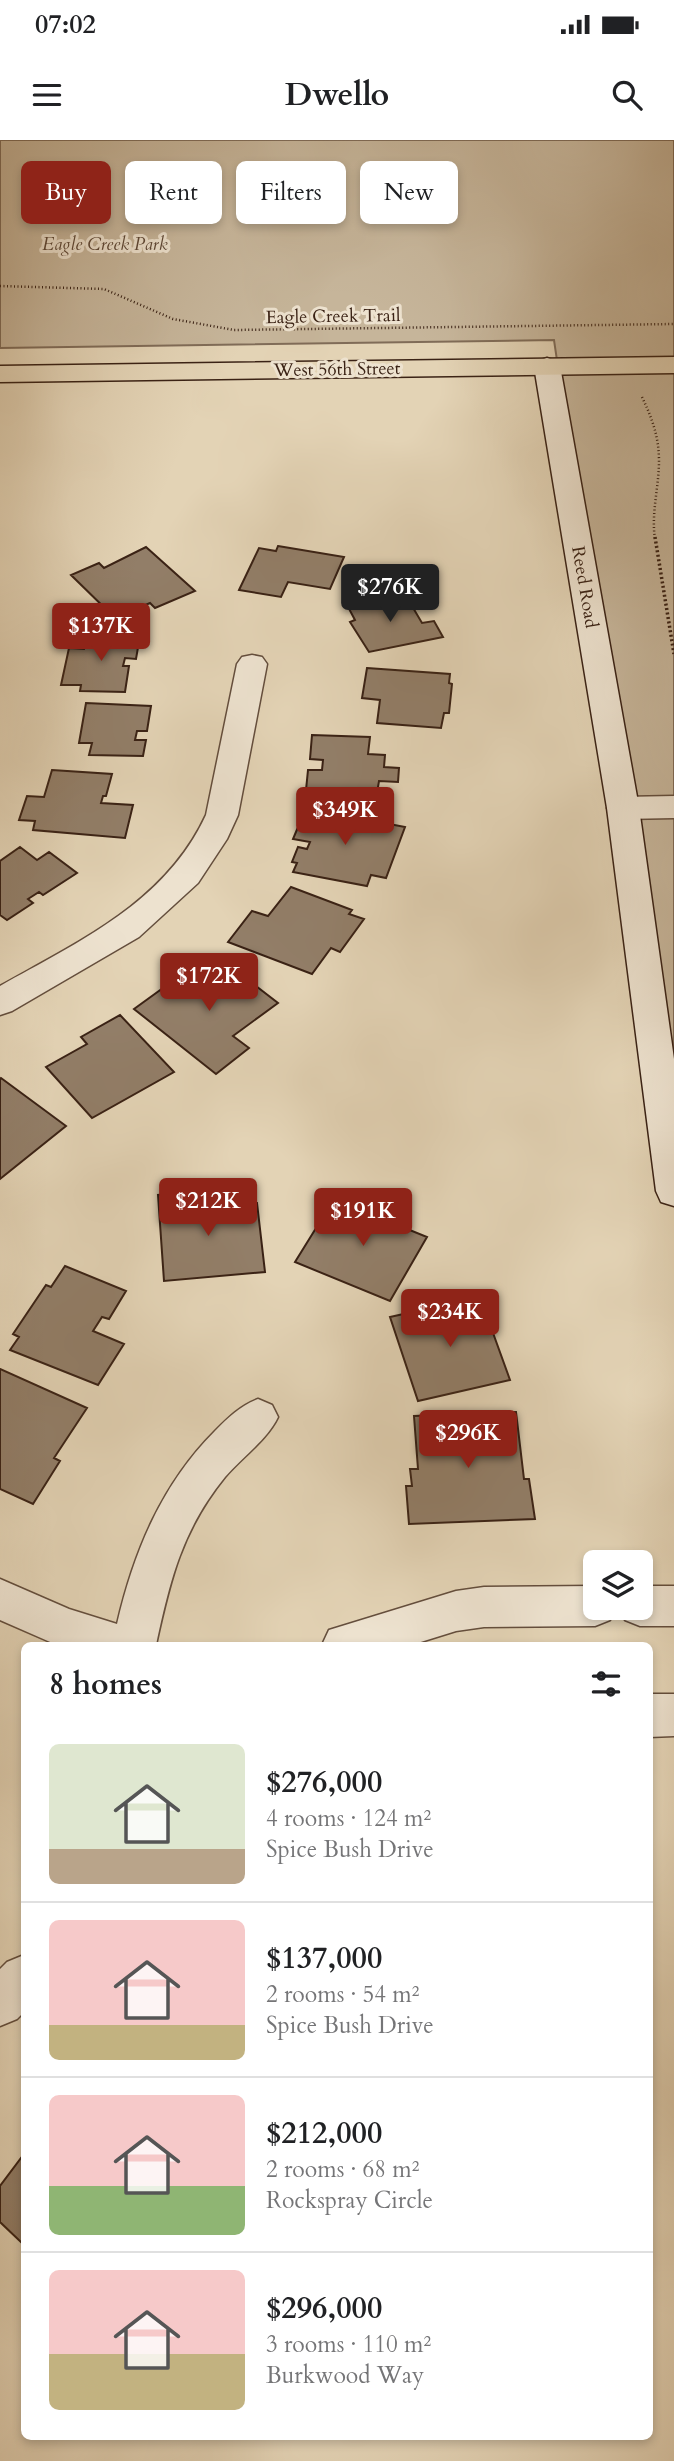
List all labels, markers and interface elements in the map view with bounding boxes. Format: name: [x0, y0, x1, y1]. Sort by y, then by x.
text: 07:02: [35, 7, 96, 42]
text: Dwello: [285, 73, 389, 117]
icon: menu: [28, 76, 66, 114]
icon: search: [608, 76, 646, 114]
chip: Buy: [21, 161, 111, 224]
chip: Rent: [125, 161, 222, 224]
chip: Filters: [236, 161, 346, 224]
chip: New: [360, 161, 458, 224]
park label: Eagle Creek Park: [42, 232, 168, 257]
street label: Eagle Creek Trail: [265, 303, 401, 330]
street label: West 56th Street: [272, 356, 401, 383]
street label: Reed Road: [565, 544, 604, 630]
pin: $276K: [341, 564, 439, 624]
text: $276K: [357, 571, 423, 602]
pin: $137K: [52, 603, 150, 663]
text: $137K: [68, 610, 134, 641]
pin: $349K: [296, 788, 394, 847]
text: $349K: [312, 794, 378, 825]
pin: $172K: [160, 954, 258, 1013]
text: $172K: [176, 960, 242, 991]
pin: $212K: [159, 1178, 257, 1238]
text: $212K: [175, 1185, 241, 1216]
pin: $191K: [314, 1188, 412, 1248]
text: $191K: [330, 1195, 396, 1226]
pin: $234K: [401, 1290, 499, 1349]
text: $234K: [417, 1296, 483, 1327]
pin: $296K: [419, 1410, 517, 1470]
text: $296K: [435, 1417, 501, 1448]
map controls: [583, 1550, 653, 1620]
button: layers: [583, 1550, 653, 1620]
text: 8 homes: [49, 1664, 162, 1705]
icon: filters: [587, 1665, 625, 1703]
text: $276,000: [266, 1762, 382, 1803]
icon: home: [105, 1772, 189, 1856]
text: 4 rooms · 124 m²: [266, 1803, 431, 1834]
text: Spice Bush Drive: [266, 1834, 434, 1865]
text: $137,000: [266, 1938, 382, 1979]
icon: home: [105, 1948, 189, 2032]
text: 2 rooms · 54 m²: [266, 1979, 419, 2010]
text: Spice Bush Drive: [266, 2010, 434, 2041]
text: $212,000: [266, 2113, 382, 2154]
icon: home: [105, 2123, 189, 2207]
text: 2 rooms · 68 m²: [266, 2154, 419, 2185]
text: Rockspray Circle: [266, 2185, 433, 2216]
text: $296,000: [266, 2288, 382, 2329]
icon: home: [105, 2298, 189, 2382]
text: 3 rooms · 110 m²: [266, 2329, 431, 2360]
text: Burkwood Way: [266, 2360, 424, 2391]

